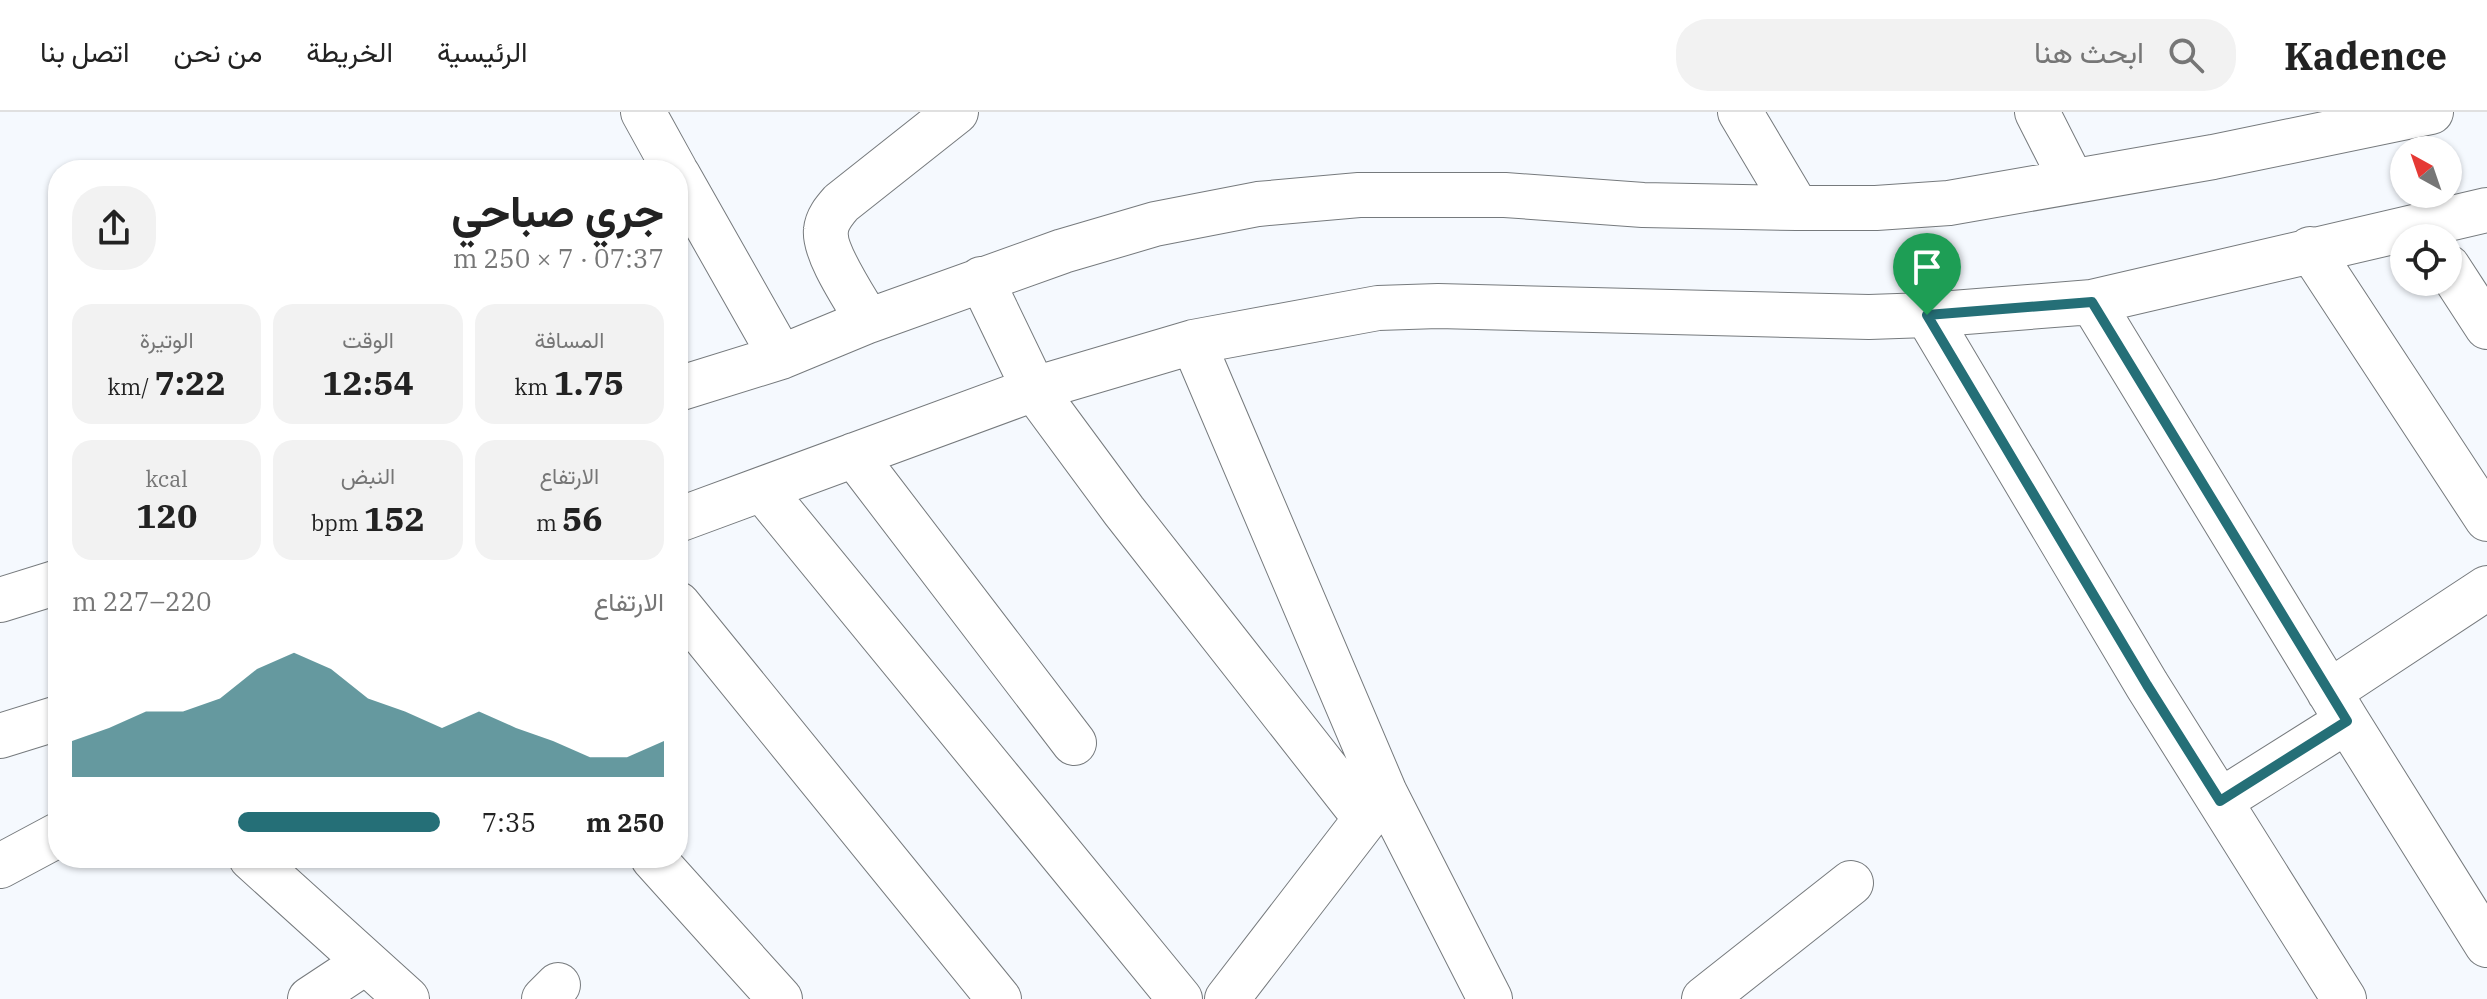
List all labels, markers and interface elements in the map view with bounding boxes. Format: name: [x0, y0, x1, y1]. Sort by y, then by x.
search box: [1676, 19, 2236, 91]
text: Kadence: [2284, 31, 2447, 80]
text: ابحث هنا: [2034, 32, 2144, 71]
text: اتصل بنا: [40, 33, 129, 70]
text: من نحن: [173, 33, 262, 70]
text: الخريطة: [306, 33, 393, 70]
text: الرئيسية: [437, 33, 527, 70]
icon: search: [2164, 33, 2208, 77]
north arrow: [2390, 136, 2462, 208]
map controls: [2390, 136, 2462, 296]
text: جري صباحي: [451, 182, 664, 239]
button: share: [72, 186, 156, 270]
button: locate: [2390, 224, 2462, 296]
pin: [1893, 233, 1961, 315]
text: 07:37 · 7 × 250 m: [453, 241, 664, 275]
icon: arrive: [1905, 245, 1949, 289]
text: الوتيرة: [140, 325, 194, 354]
text: الوقت: [342, 325, 394, 354]
text: المسافة: [534, 325, 604, 354]
text: 7:22: [154, 360, 226, 404]
text: 12:54: [322, 360, 414, 404]
text: 1.75: [553, 360, 624, 404]
text: /km: [107, 372, 154, 401]
text: km: [514, 372, 553, 401]
text: النبض: [341, 461, 395, 490]
text: الارتفاع: [539, 461, 599, 490]
text: kcal: [145, 464, 188, 493]
text: 120: [136, 493, 197, 537]
text: 152: [364, 496, 425, 540]
text: 56: [562, 496, 603, 540]
text: bpm: [311, 508, 364, 537]
text: m: [536, 508, 562, 537]
text: 220–227 m: [72, 584, 212, 618]
text: الارتفاع: [593, 584, 664, 618]
text: 7:35: [482, 805, 536, 839]
text: 250 m: [586, 805, 664, 839]

